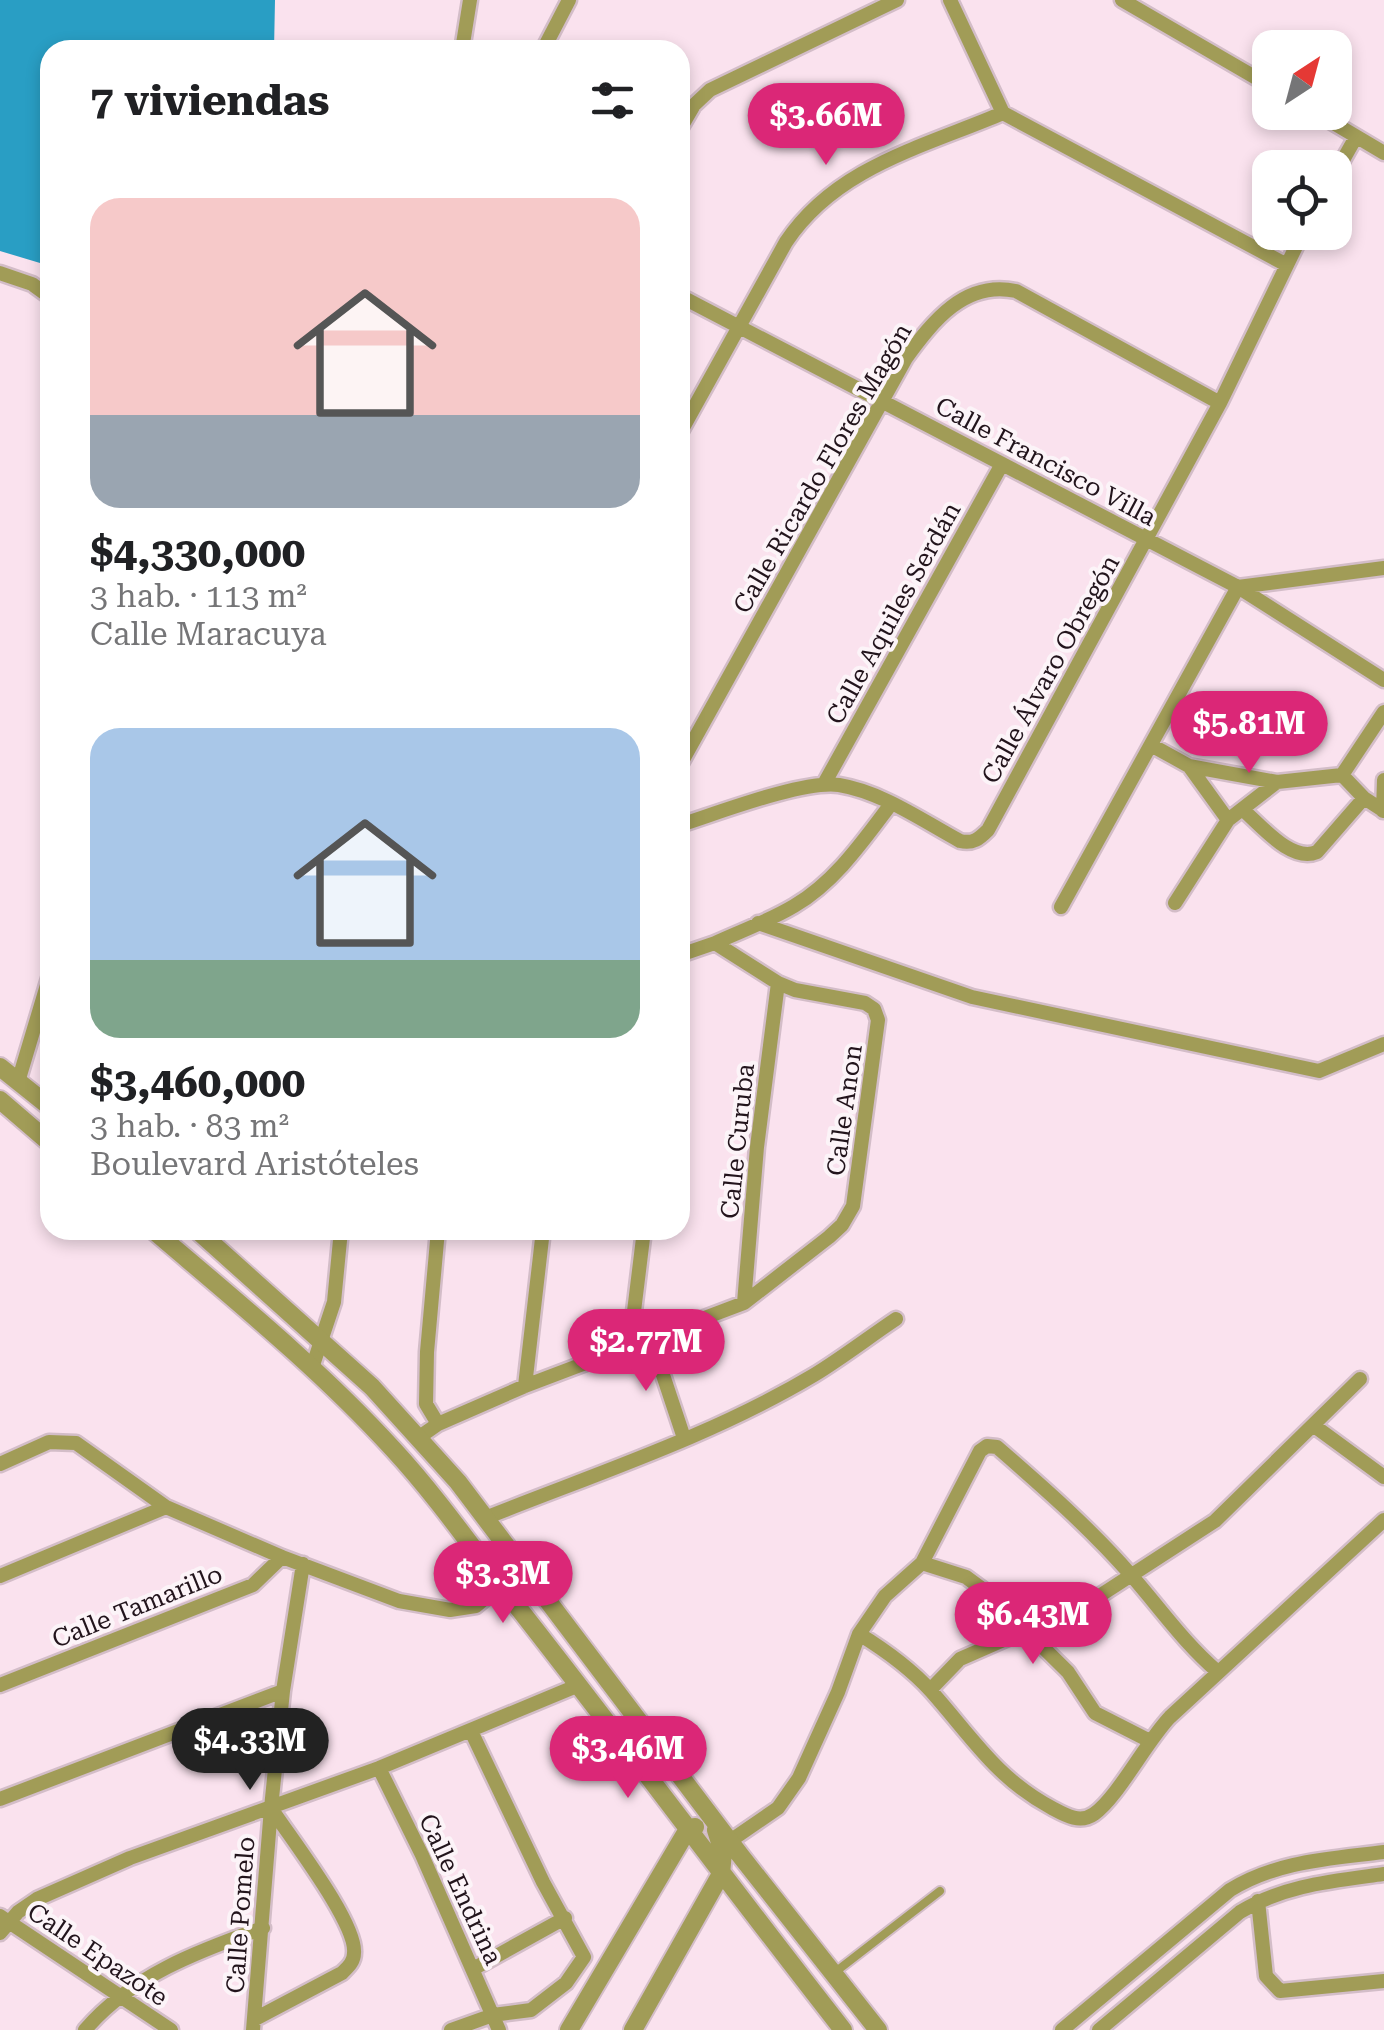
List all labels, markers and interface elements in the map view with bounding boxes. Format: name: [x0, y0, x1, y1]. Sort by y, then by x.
north arrow: [1252, 30, 1352, 130]
map controls: [1252, 30, 1352, 250]
icon: filters: [585, 73, 640, 128]
text: 7 viviendas: [90, 76, 329, 125]
pin: $3.66M: [745, 83, 907, 168]
text: $3.66M: [770, 96, 882, 134]
button: locate: [1252, 150, 1352, 250]
icon: home: [275, 263, 455, 443]
street label: Calle Ricardo Flores Magón: [727, 318, 917, 618]
street label: Calle Francisco Villa: [931, 391, 1161, 532]
street label: Calle Aquiles Serdán: [820, 497, 966, 729]
text: $4,330,000: [90, 528, 305, 577]
street label: Calle Álvaro Obregón: [976, 550, 1125, 788]
text: 3 hab. · 113 m²: [90, 577, 307, 615]
text: Calle Maracuya: [90, 615, 327, 653]
pin: $5.81M: [1168, 691, 1330, 776]
text: $5.81M: [1193, 704, 1305, 742]
icon: home: [275, 793, 455, 973]
street label: Calle Anon: [821, 1043, 868, 1177]
text: $3,460,000: [90, 1058, 305, 1107]
street label: Calle Curuba: [715, 1062, 760, 1220]
text: 3 hab. · 83 m²: [90, 1107, 289, 1145]
text: Boulevard Aristóteles: [90, 1145, 419, 1183]
pin: $2.77M: [565, 1309, 727, 1394]
text: $2.77M: [590, 1322, 702, 1360]
pin: $3.3M: [433, 1541, 573, 1626]
text: $3.3M: [456, 1554, 550, 1592]
street label: Calle Tamarillo: [48, 1559, 227, 1654]
pin: $6.43M: [952, 1582, 1114, 1667]
text: $6.43M: [977, 1595, 1089, 1633]
pin: $4.33M: [169, 1708, 331, 1793]
pin: $3.46M: [547, 1716, 709, 1801]
text: $4.33M: [194, 1721, 306, 1759]
text: $3.46M: [572, 1729, 684, 1767]
street label: Calle Endrina: [413, 1809, 508, 1970]
street label: Calle Pomelo: [221, 1836, 260, 1994]
street label: Calle Epazote: [22, 1897, 173, 2012]

